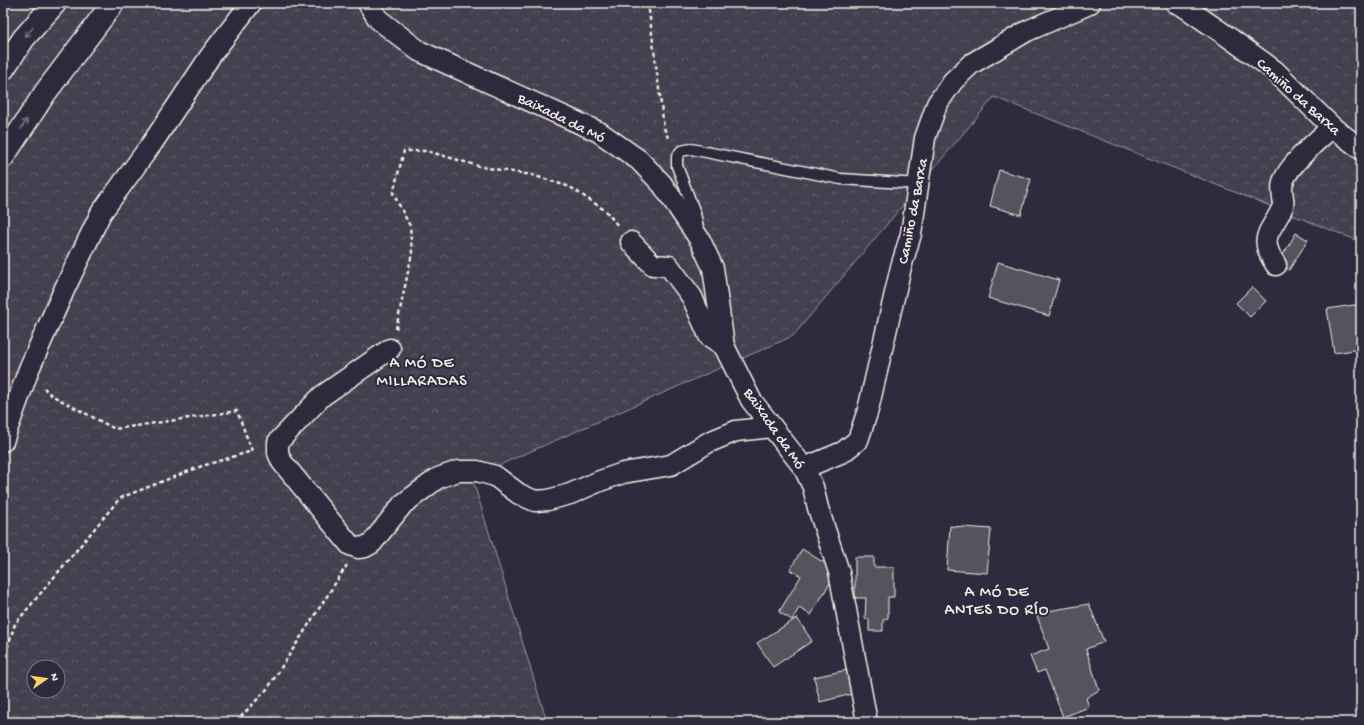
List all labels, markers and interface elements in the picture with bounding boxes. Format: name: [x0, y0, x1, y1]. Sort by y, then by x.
one-way arrow: [25, 27, 34, 37]
street label: Camiño da Barxa: [1252, 55, 1344, 140]
street label: Baixada da Mó: [514, 89, 608, 148]
one-way arrow: [20, 119, 28, 130]
street label: Camiño da Barxa: [895, 156, 933, 266]
district label: A MÓ DE MILLARADAS: [376, 355, 468, 392]
street label: Baixada da Mó: [738, 384, 808, 473]
district label: A MÓ DE ANTES DO RÍO: [945, 584, 1049, 621]
north arrow: [26, 659, 66, 699]
text: N: [47, 672, 60, 682]

